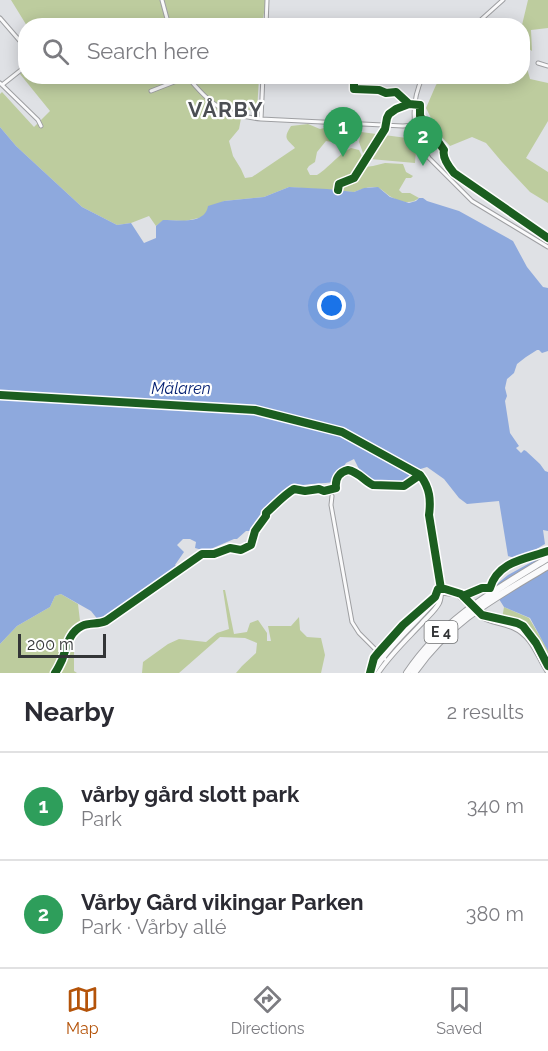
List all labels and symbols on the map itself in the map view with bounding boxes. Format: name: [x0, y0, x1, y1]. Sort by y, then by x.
district label: VÅRBY: [188, 97, 264, 122]
pin: 1: [324, 108, 362, 157]
pin: 2: [404, 116, 442, 166]
your location: [317, 291, 346, 320]
water label: Mälaren: [151, 379, 211, 398]
road number: E 4: [424, 621, 458, 643]
scale bar: [18, 631, 106, 658]

